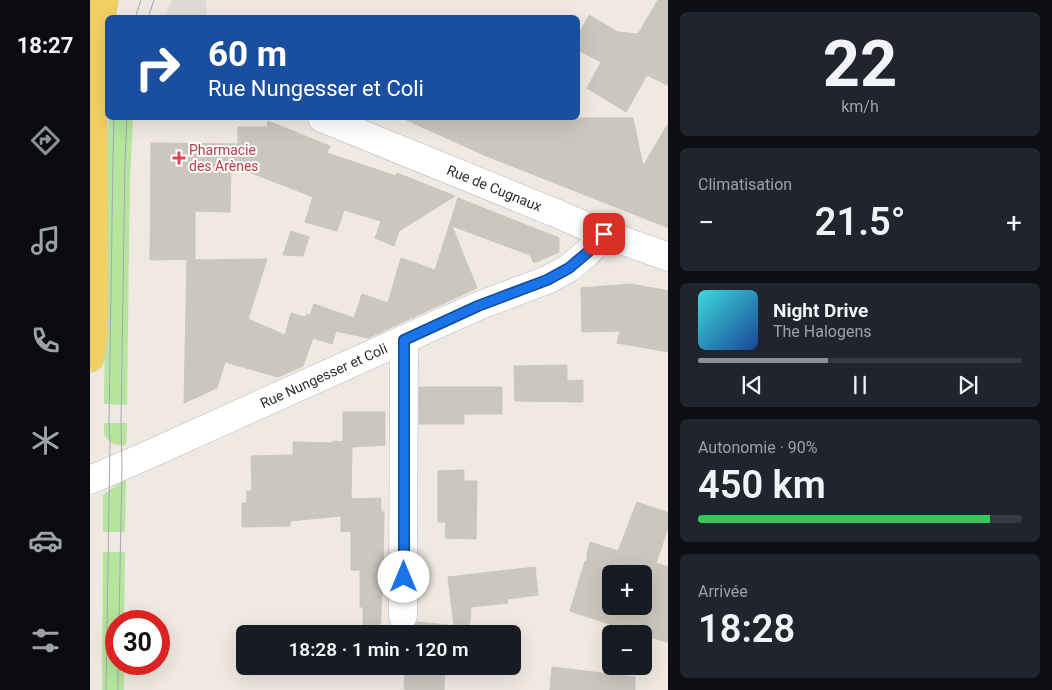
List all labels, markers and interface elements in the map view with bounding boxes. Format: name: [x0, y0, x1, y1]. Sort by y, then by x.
text: 22: [823, 26, 897, 102]
text: 18:27: [17, 33, 73, 58]
text: 60 m: [208, 34, 287, 75]
icon: right: [125, 35, 190, 100]
text: Rue Nungesser et Coli: [208, 76, 424, 101]
text: km/h: [841, 97, 879, 116]
icon: directions: [28, 123, 63, 158]
place label: Pharmacie des Arènes: [189, 142, 259, 174]
marker: Pharmacie des Arènes: [173, 152, 185, 164]
street label: Rue de Cugnaux: [445, 162, 544, 215]
text: Climatisation: [698, 175, 792, 194]
text: 21.5°: [815, 200, 905, 244]
text: −: [698, 206, 714, 239]
text: +: [1006, 206, 1022, 239]
pin: [583, 213, 625, 255]
icon: arrive: [590, 220, 618, 248]
icon: music: [28, 223, 63, 258]
text: Night Drive: [773, 299, 868, 322]
text: The Halogens: [773, 322, 872, 341]
icon: phone: [28, 323, 63, 358]
street label: Rue Nungesser et Coli: [258, 340, 390, 411]
icon: previous: [738, 371, 766, 399]
icon: pause: [846, 371, 874, 399]
icon: next: [954, 371, 982, 399]
icon: climate: [28, 423, 63, 458]
text: Autonomie · 90%: [698, 438, 818, 457]
text: 450 km: [698, 463, 826, 507]
icon: car: [28, 523, 63, 558]
position arrow: [377, 550, 429, 602]
map controls: [602, 565, 652, 675]
button: +: [602, 565, 652, 615]
text: Arrivée: [698, 582, 748, 601]
text: 18:28: [698, 607, 795, 651]
speed limit sign: 30: [105, 610, 170, 675]
icon: filters: [28, 623, 63, 658]
button: −: [602, 625, 652, 675]
text: 18:28 · 1 min · 120 m: [288, 638, 469, 661]

